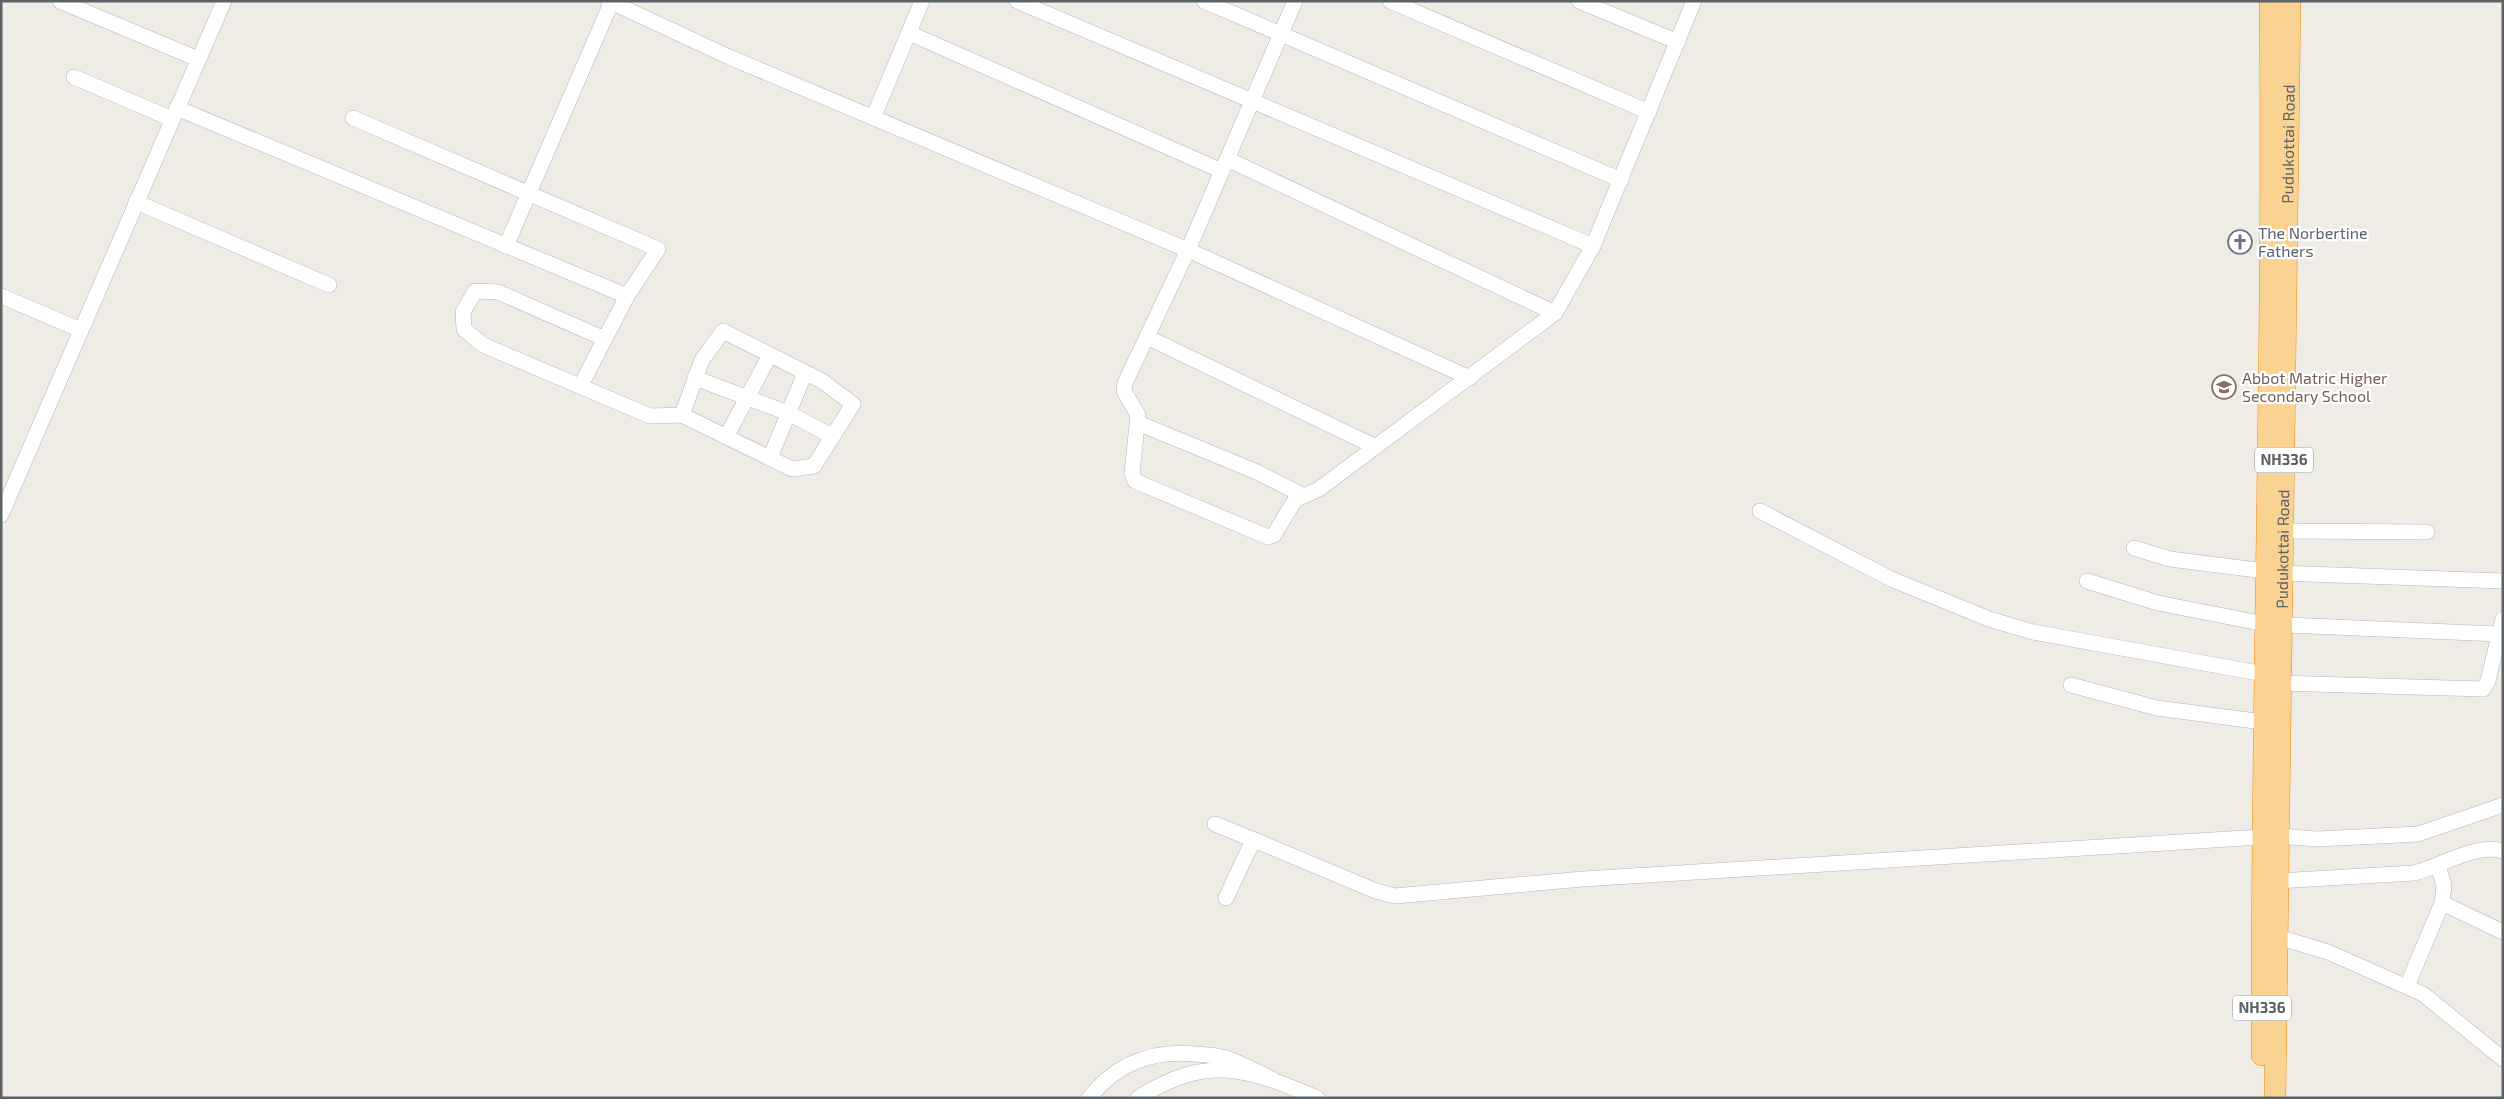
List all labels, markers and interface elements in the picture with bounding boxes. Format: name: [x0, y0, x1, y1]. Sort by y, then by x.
street label: Pudukottai Road: [2277, 84, 2298, 204]
place label: The Norbertine Fathers: [2258, 223, 2368, 260]
church icon: The Norbertine Fathers: [2227, 229, 2253, 255]
place label: Abbot Matric Higher Secondary School: [2242, 368, 2388, 405]
school or university icon: Abbot Matric Higher Secondary School: [2211, 374, 2237, 400]
road number: NH336: [2255, 448, 2313, 472]
street label: Pudukottai Road: [2272, 489, 2292, 609]
road number: NH336: [2233, 996, 2291, 1020]

